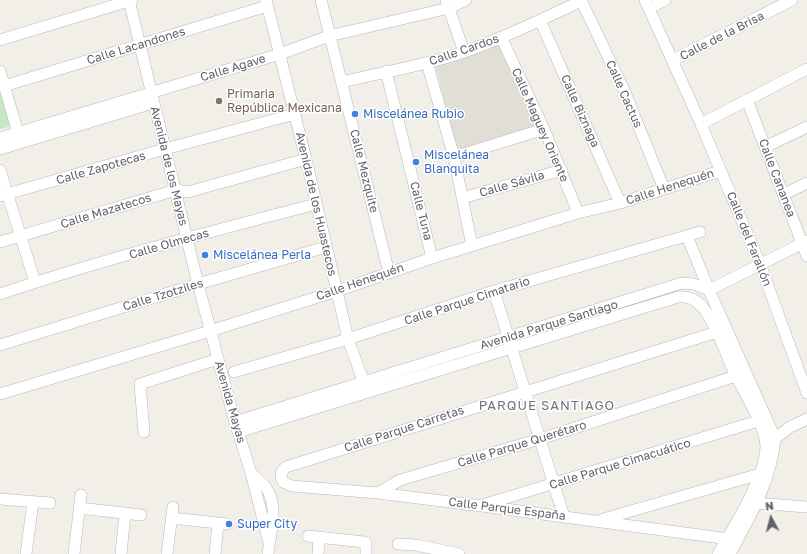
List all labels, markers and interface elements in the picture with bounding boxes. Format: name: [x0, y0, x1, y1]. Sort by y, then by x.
street label: Calle de la Brisa: [678, 9, 766, 63]
street label: Calle Lacandones: [85, 24, 187, 68]
street label: Calle Cardos: [427, 31, 501, 69]
street label: Calle Agave: [199, 51, 267, 85]
street label: Calle Cactus: [603, 58, 645, 130]
street label: Calle Maguey Oriente: [508, 66, 572, 184]
street label: Calle Biznaga: [558, 72, 602, 150]
place label: Primaria República Mexicana: [227, 87, 342, 115]
marker: Primaria República Mexicana: [214, 96, 224, 106]
street label: Avenida de los Mayas: [147, 105, 191, 227]
place label: Miscelánea Rubio: [363, 107, 464, 121]
marker: Miscelánea Rubio: [350, 109, 360, 119]
street label: Calle Mezquite: [347, 128, 381, 214]
street label: Avenida de los Huastecos: [292, 131, 340, 277]
street label: Calle Cananea: [755, 137, 799, 219]
street label: Calle Zapotecas: [55, 148, 147, 188]
place label: Miscelánea Blanquita: [424, 148, 489, 176]
marker: Miscelánea Blanquita: [411, 157, 421, 167]
street label: Calle Henequén: [624, 166, 716, 208]
street label: Calle Sávila: [478, 168, 546, 200]
street label: Calle Tuna: [407, 180, 435, 242]
street label: Calle Mazatecos: [59, 190, 153, 232]
street label: Calle del Farallón: [723, 190, 775, 288]
street label: Calle Olmecas: [127, 226, 211, 262]
place label: Miscelánea Perla: [213, 248, 311, 262]
marker: Miscelánea Perla: [200, 250, 210, 260]
street label: Calle Henequén: [314, 260, 406, 304]
street label: Calle Parque Cimatario: [402, 274, 532, 328]
street label: Calle Tzotziles: [121, 276, 205, 314]
street label: Avenida Parque Santiago: [478, 297, 620, 353]
street label: Avenida Mayas: [211, 359, 249, 445]
district label: PARQUE SANTIAGO: [479, 398, 615, 414]
street label: Calle Parque Carretas: [342, 403, 466, 455]
street label: Calle Parque Querétaro: [456, 418, 588, 470]
street label: Calle Parque Cimacuático: [548, 436, 692, 492]
street label: Calle Parque España: [447, 495, 567, 523]
north arrow: [751, 498, 791, 538]
text: N: [765, 499, 774, 513]
place label: Super City: [237, 517, 297, 531]
marker: Super City: [224, 519, 234, 529]

